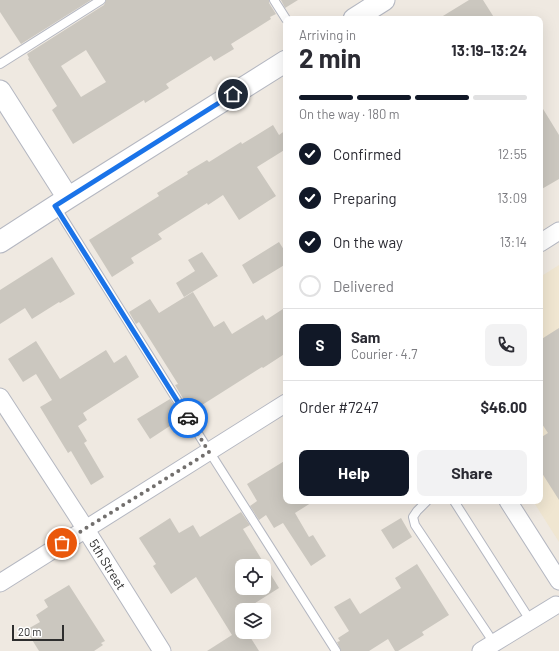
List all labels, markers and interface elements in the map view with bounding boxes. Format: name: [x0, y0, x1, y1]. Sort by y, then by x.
text: Arriving in: [299, 27, 356, 43]
text: 13:19–13:24: [451, 41, 527, 59]
text: 2 min: [299, 42, 361, 73]
pin: [216, 77, 250, 111]
icon: home: [222, 83, 244, 105]
text: On the way · 180 m: [299, 106, 400, 122]
icon: check: [299, 143, 321, 165]
text: Confirmed: [333, 145, 401, 163]
text: 12:55: [498, 146, 527, 162]
icon: check: [299, 187, 321, 209]
text: Preparing: [333, 189, 397, 207]
text: 13:09: [497, 190, 527, 206]
icon: check: [299, 231, 321, 253]
text: On the way: [333, 233, 403, 251]
text: 13:14: [500, 234, 527, 250]
text: Delivered: [333, 277, 394, 295]
button: phone: [485, 324, 527, 366]
text: Sam: [351, 328, 380, 346]
text: S: [316, 336, 324, 354]
text: Courier · 4.7: [351, 346, 418, 362]
courier: [168, 398, 208, 438]
text: Order #7247: [299, 398, 378, 416]
text: $46.00: [481, 398, 527, 416]
icon: car: [177, 407, 199, 429]
button: Help: [299, 450, 409, 496]
button: Share: [417, 450, 527, 496]
pin: [45, 526, 79, 560]
icon: bag: [51, 532, 73, 554]
street label: 5th Street: [86, 536, 129, 593]
map controls: [235, 559, 271, 639]
button: locate: [235, 559, 271, 595]
button: layers: [235, 603, 271, 639]
scale bar: [12, 623, 64, 642]
text: 20 m: [18, 625, 41, 638]

